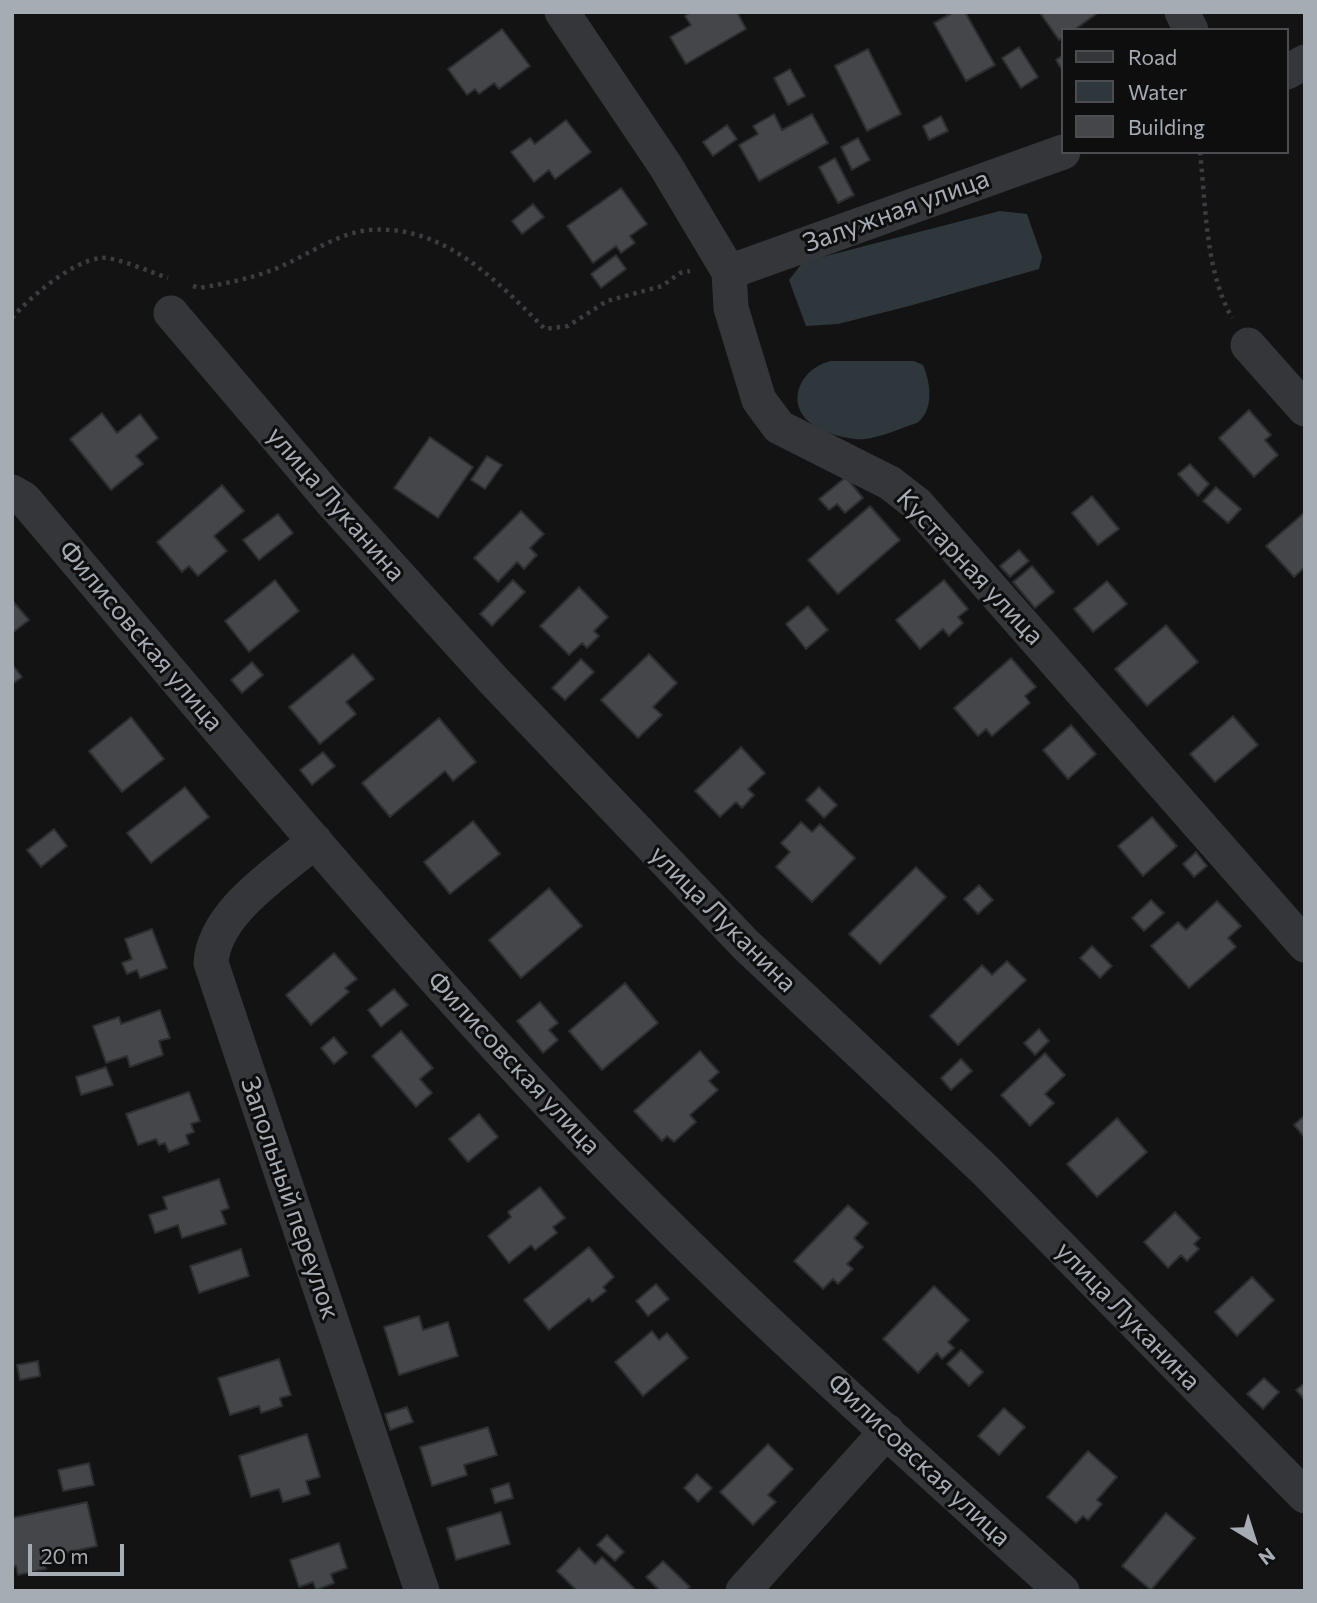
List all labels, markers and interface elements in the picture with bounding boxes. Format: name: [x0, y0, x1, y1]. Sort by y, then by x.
legend: [1062, 28, 1289, 154]
text: Road: [1128, 44, 1177, 69]
text: Water: [1128, 79, 1187, 104]
text: Building: [1128, 114, 1205, 139]
street label: Залужная улица: [799, 163, 993, 259]
street label: улица Луканина: [260, 420, 412, 588]
street label: Кустарная улица: [890, 483, 1050, 651]
street label: Филисовская улица: [52, 534, 230, 738]
street label: улица Луканина: [643, 839, 803, 999]
street label: Филисовская улица: [421, 965, 607, 1161]
street label: Запольный переулок: [234, 1073, 346, 1323]
street label: улица Луканина: [1049, 1235, 1207, 1397]
street label: Филисовская улица: [821, 1367, 1017, 1553]
north arrow: [1219, 1505, 1289, 1575]
scale bar: [32, 1530, 128, 1574]
text: 20 m: [41, 1543, 89, 1568]
text: N: [1255, 1543, 1280, 1570]

